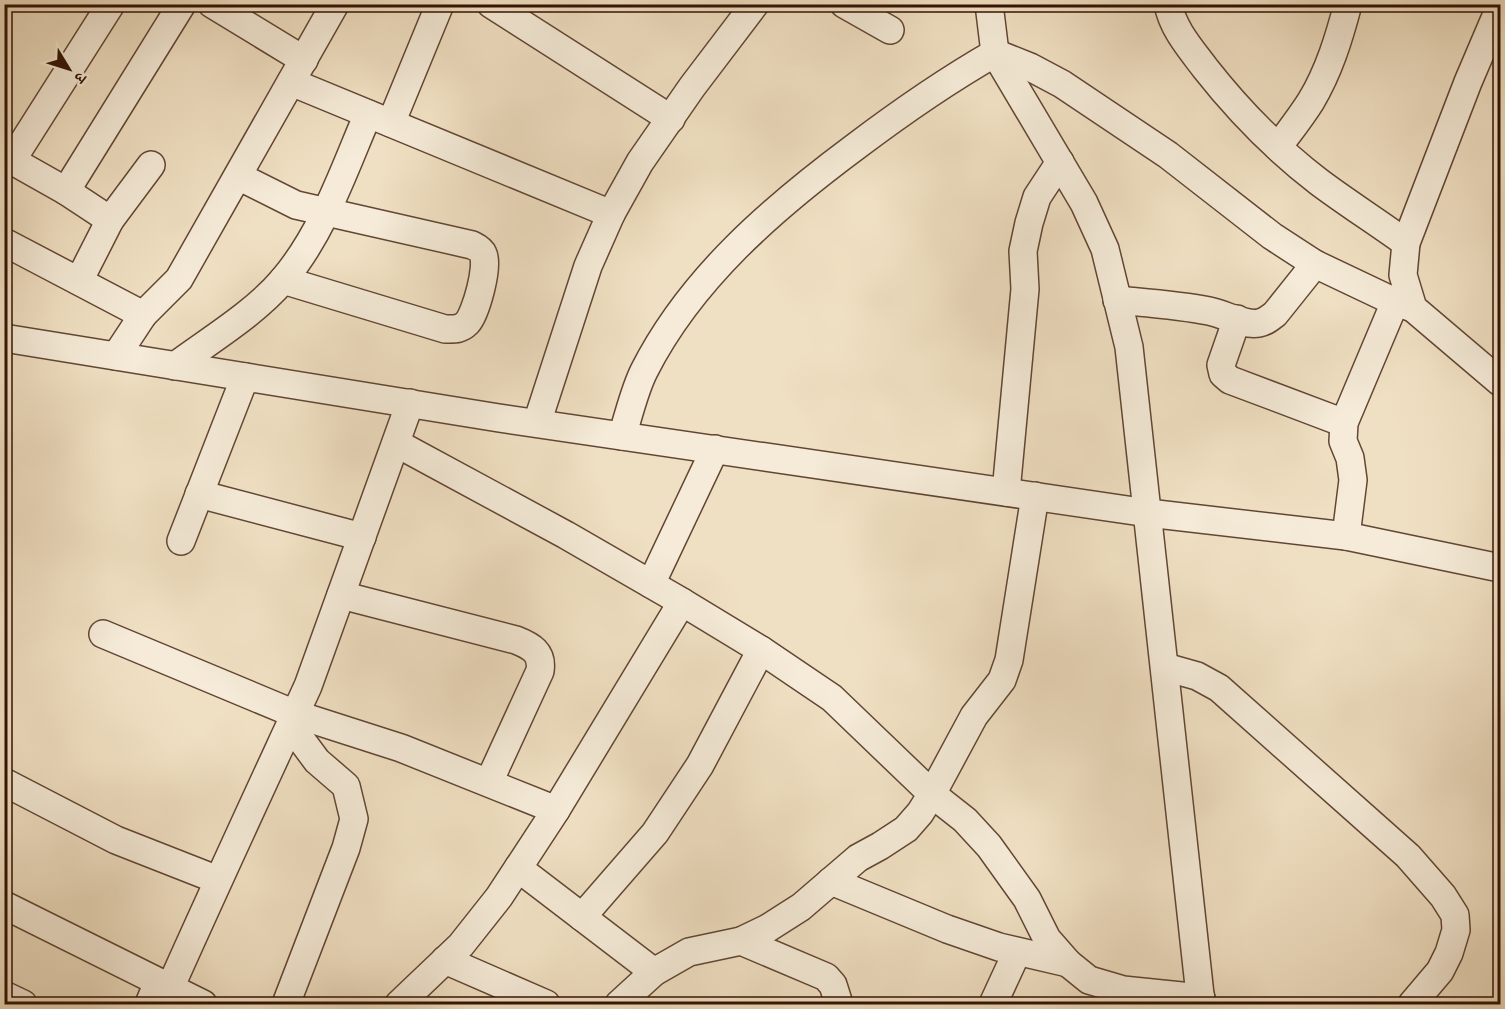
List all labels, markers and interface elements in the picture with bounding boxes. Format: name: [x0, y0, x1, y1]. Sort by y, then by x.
north arrow: [39, 39, 99, 99]
text: उ: [67, 66, 91, 88]

